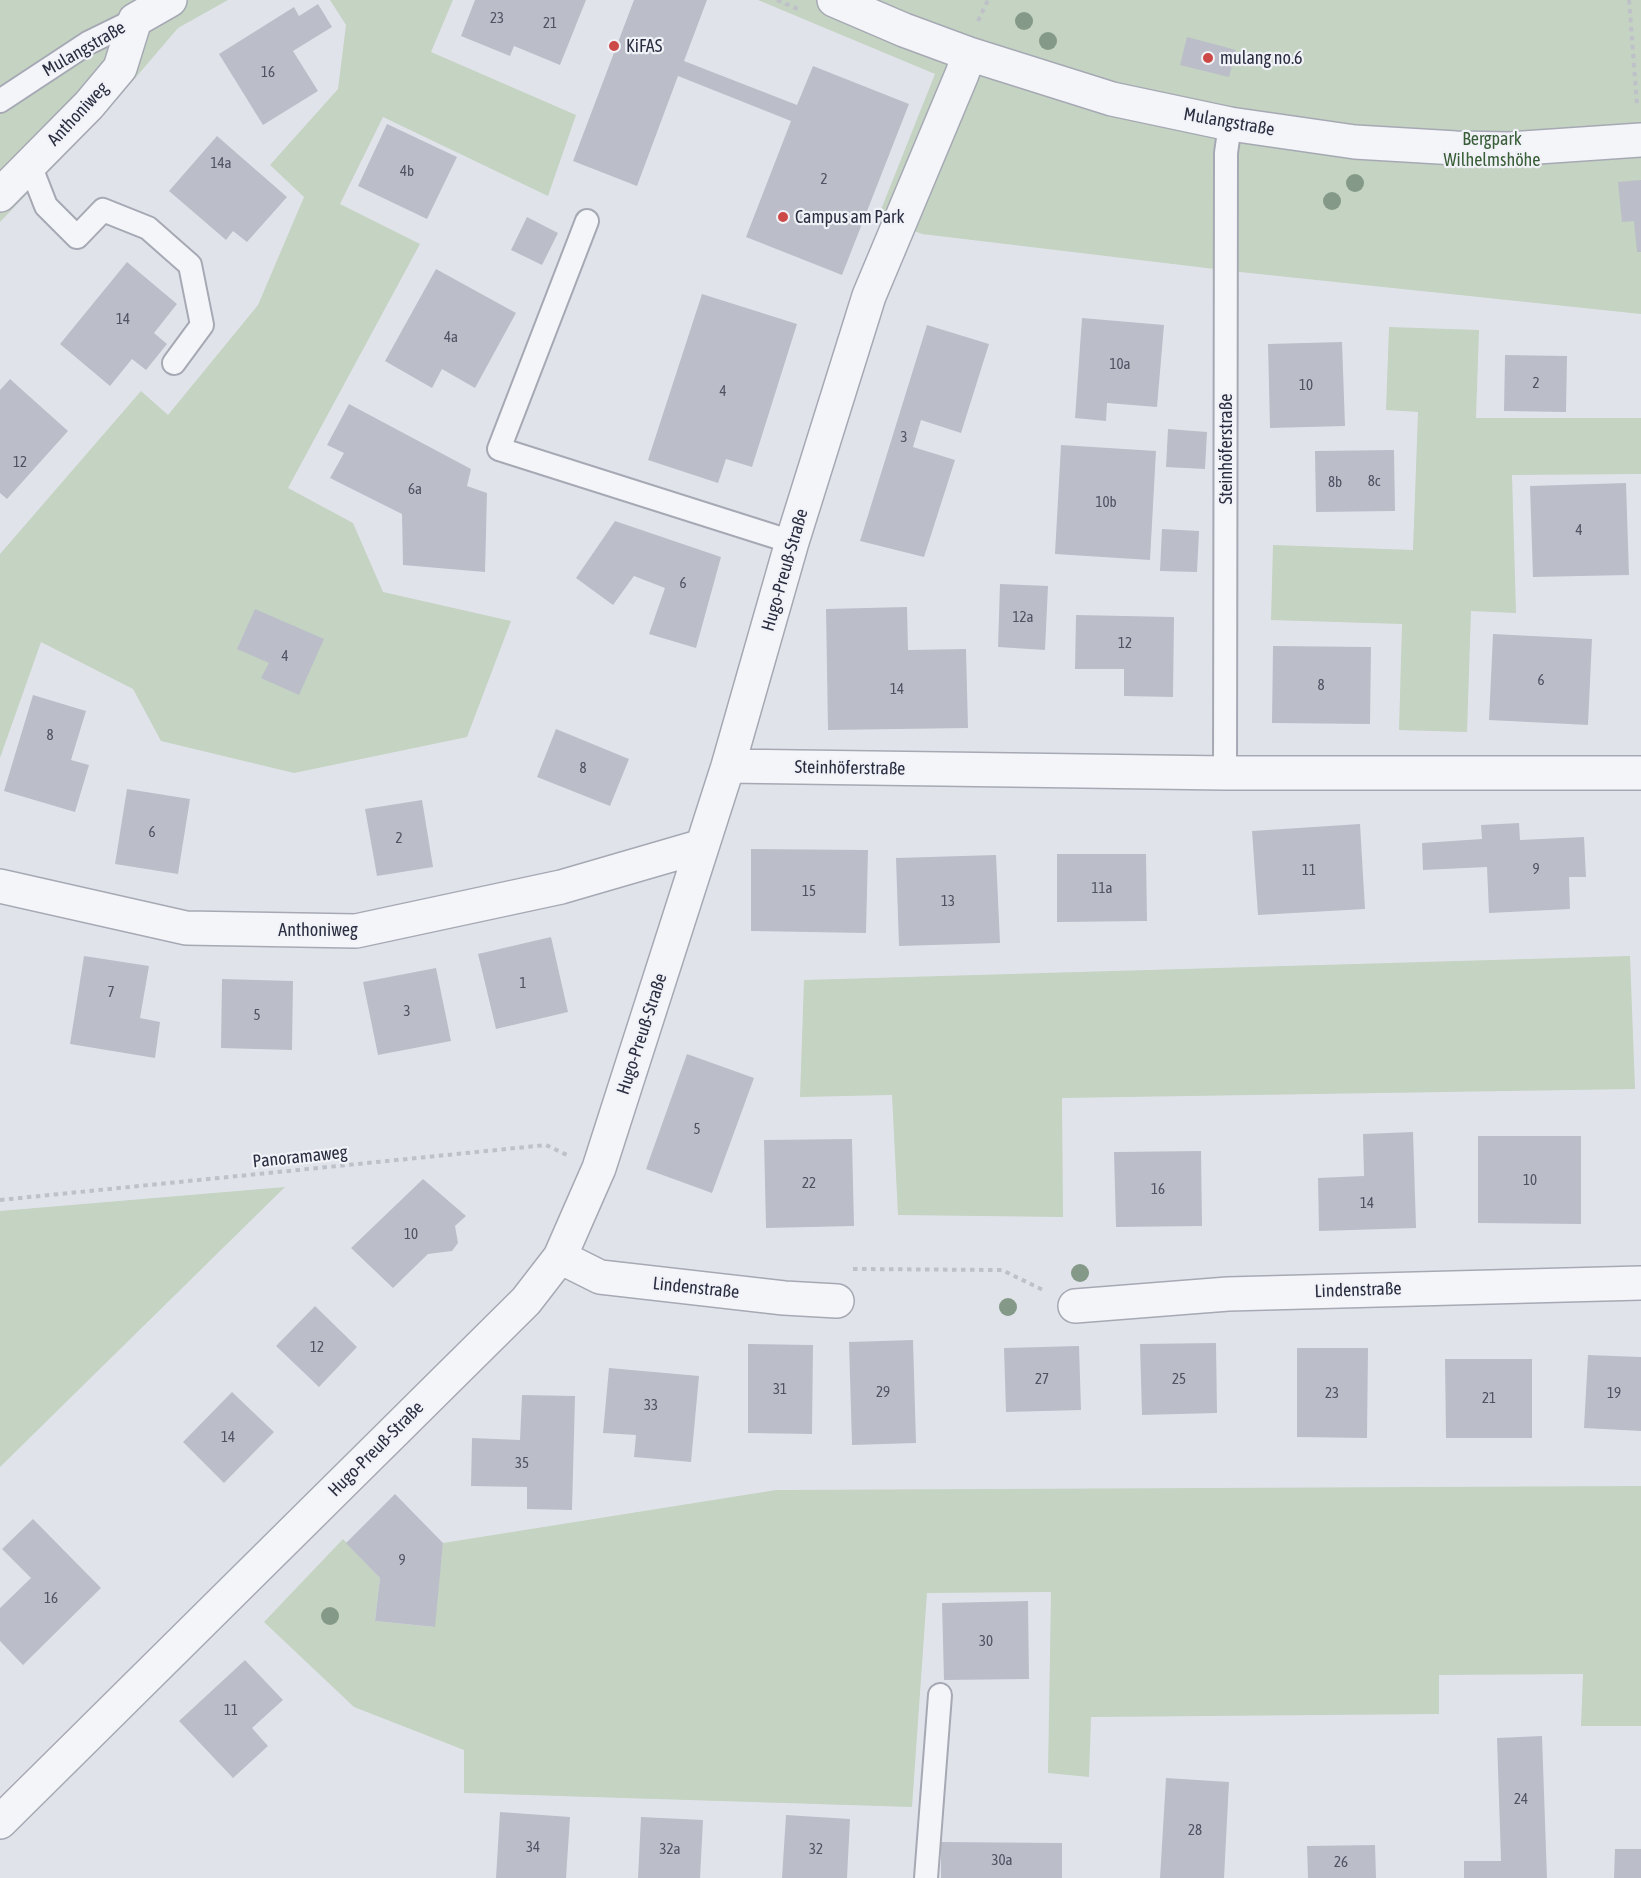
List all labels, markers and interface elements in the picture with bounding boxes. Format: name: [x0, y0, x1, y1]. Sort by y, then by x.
house number: 23: [490, 9, 504, 27]
house number: 21: [543, 14, 557, 32]
street label: Mulangstraße: [39, 17, 129, 81]
place label: KiFAS: [626, 35, 662, 57]
marker: KiFAS: [607, 39, 621, 53]
place label: mulang no.6: [1220, 47, 1303, 69]
marker: mulang no.6: [1201, 51, 1215, 65]
house number: 16: [261, 63, 275, 81]
street label: Anthoniweg: [43, 78, 113, 150]
street label: Mulangstraße: [1182, 103, 1276, 141]
park label: Bergpark Wilhelmshöhe: [1443, 128, 1541, 170]
house number: 14a: [210, 154, 232, 172]
house number: 4b: [400, 162, 414, 180]
house number: 2: [820, 170, 828, 188]
place label: Campus am Park: [795, 206, 904, 228]
marker: Campus am Park: [776, 210, 790, 224]
house number: 14: [116, 310, 130, 328]
house number: 4a: [444, 328, 458, 346]
house number: 10a: [1109, 355, 1131, 373]
house number: 2: [1532, 374, 1540, 392]
house number: 10: [1299, 376, 1313, 394]
house number: 4: [719, 382, 727, 400]
street label: Steinhöferstraße: [1215, 394, 1237, 504]
house number: 3: [900, 428, 908, 446]
house number: 12: [13, 453, 27, 471]
house number: 8c: [1368, 472, 1380, 490]
house number: 8b: [1328, 473, 1342, 491]
house number: 6a: [408, 480, 422, 498]
house number: 10b: [1095, 493, 1117, 511]
street label: Hugo-Preuß-Straße: [757, 506, 813, 634]
house number: 4: [1575, 521, 1583, 539]
house number: 6: [679, 574, 687, 592]
house number: 12a: [1012, 608, 1034, 626]
house number: 12: [1118, 634, 1132, 652]
house number: 4: [281, 647, 289, 665]
house number: 6: [1537, 671, 1545, 689]
house number: 8: [1317, 676, 1325, 694]
house number: 14: [890, 680, 904, 698]
house number: 8: [46, 726, 54, 744]
street label: Steinhöferstraße: [794, 756, 906, 780]
house number: 8: [579, 759, 587, 777]
house number: 6: [148, 823, 156, 841]
house number: 2: [395, 829, 403, 847]
house number: 9: [1532, 860, 1540, 878]
house number: 11: [1302, 861, 1316, 879]
house number: 11a: [1091, 879, 1113, 897]
house number: 15: [802, 882, 816, 900]
house number: 13: [941, 892, 955, 910]
street label: Anthoniweg: [278, 919, 358, 941]
street label: Hugo-Preuß-Straße: [612, 971, 672, 1097]
house number: 1: [519, 974, 527, 992]
house number: 7: [107, 983, 115, 1001]
house number: 3: [403, 1002, 411, 1020]
house number: 5: [253, 1006, 261, 1024]
house number: 5: [693, 1120, 701, 1138]
street label: Panoramaweg: [252, 1141, 348, 1173]
house number: 10: [1523, 1171, 1537, 1189]
house number: 22: [802, 1174, 816, 1192]
house number: 16: [1151, 1180, 1165, 1198]
house number: 14: [1360, 1194, 1374, 1212]
house number: 10: [404, 1225, 418, 1243]
street label: Lindenstraße: [652, 1273, 740, 1303]
street label: Lindenstraße: [1314, 1278, 1402, 1302]
house number: 12: [310, 1338, 324, 1356]
house number: 27: [1035, 1370, 1049, 1388]
house number: 25: [1172, 1370, 1186, 1388]
house number: 31: [773, 1380, 787, 1398]
house number: 29: [876, 1383, 890, 1401]
house number: 23: [1325, 1384, 1339, 1402]
house number: 19: [1607, 1384, 1621, 1402]
house number: 21: [1482, 1389, 1496, 1407]
house number: 33: [644, 1396, 658, 1414]
street label: Hugo-Preuß-Straße: [324, 1397, 428, 1501]
house number: 14: [221, 1428, 235, 1446]
house number: 35: [515, 1454, 529, 1472]
house number: 9: [398, 1551, 406, 1569]
house number: 16: [44, 1589, 58, 1607]
house number: 30: [979, 1632, 993, 1650]
house number: 11: [224, 1701, 238, 1719]
house number: 24: [1514, 1790, 1528, 1808]
house number: 28: [1188, 1821, 1202, 1839]
house number: 34: [526, 1838, 540, 1856]
house number: 32a: [659, 1840, 681, 1858]
house number: 32: [809, 1840, 823, 1858]
house number: 30a: [991, 1851, 1013, 1869]
house number: 26: [1334, 1853, 1348, 1871]

